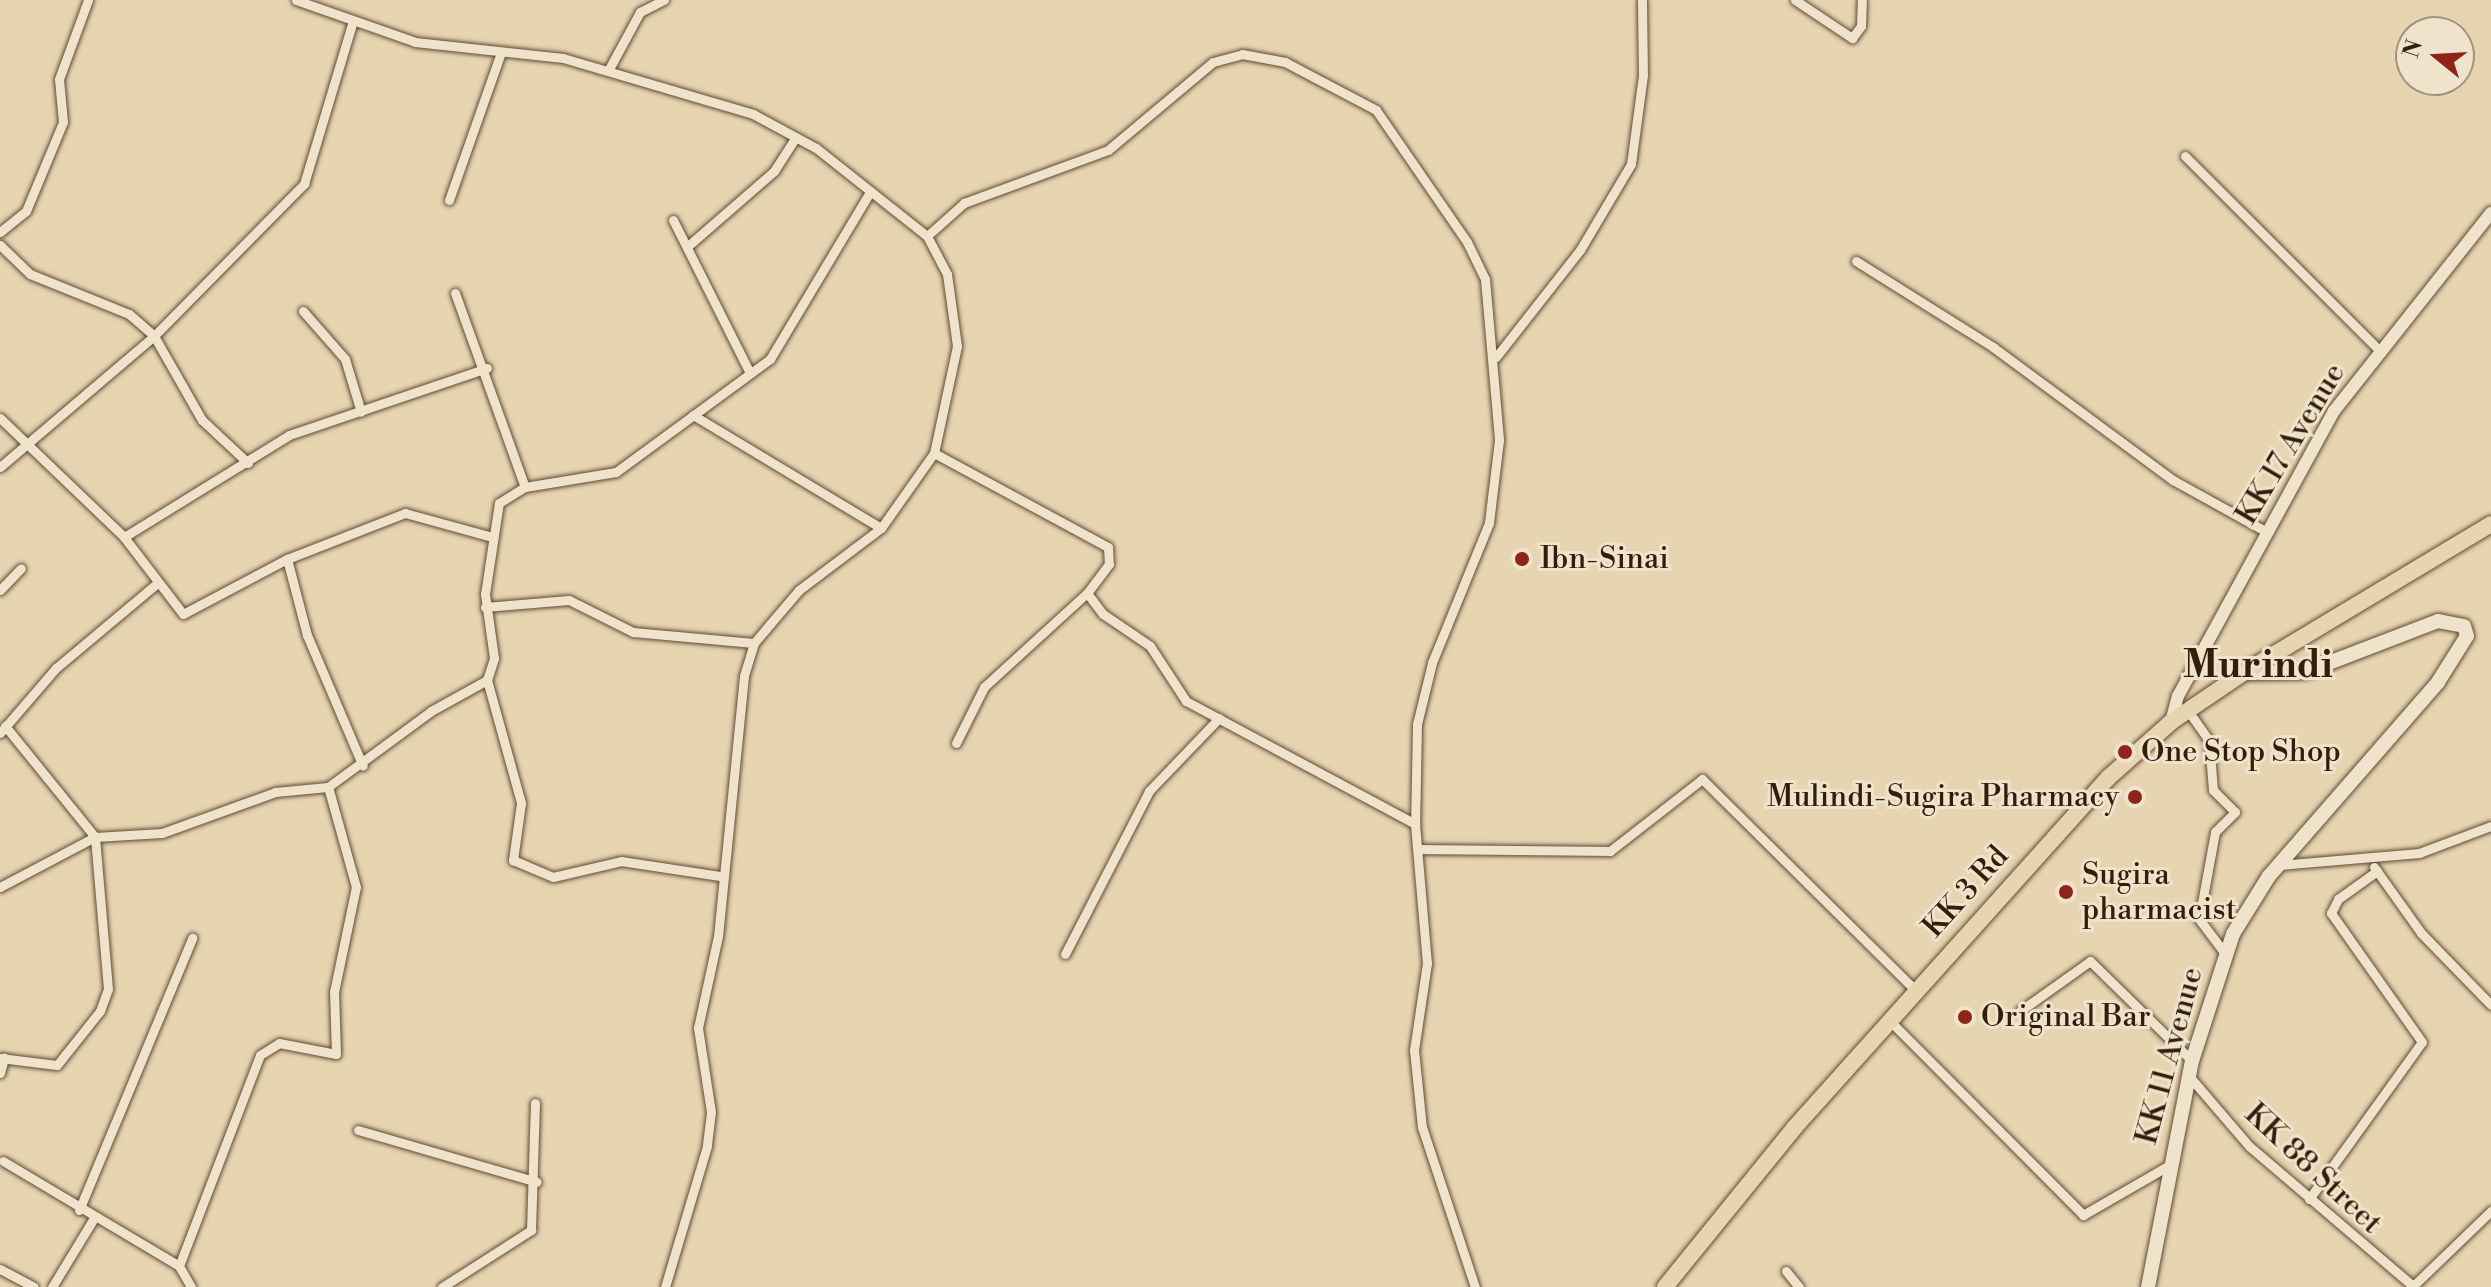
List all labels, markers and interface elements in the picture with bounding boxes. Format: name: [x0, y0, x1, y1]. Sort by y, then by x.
north arrow: [2395, 16, 2475, 96]
text: N: [2398, 37, 2429, 61]
street label: KK 17 Avenue: [2229, 357, 2353, 531]
place label: Ibn-Sinai: [1540, 541, 1669, 577]
marker: Ibn-Sinai: [1511, 548, 1533, 570]
district label: Murindi: [2183, 643, 2333, 689]
place label: One Stop Shop: [2141, 734, 2341, 770]
marker: One Stop Shop: [2116, 743, 2134, 761]
place label: Mulindi-Sugira Pharmacy: [1767, 779, 2119, 815]
marker: Mulindi-Sugira Pharmacy: [2126, 788, 2144, 806]
street label: KK 3 Rd: [1916, 839, 2016, 945]
place label: Sugira pharmacist: [2082, 857, 2236, 928]
marker: Sugira pharmacist: [2057, 883, 2075, 901]
street label: KK 11 Avenue: [2129, 964, 2211, 1148]
place label: Original Bar: [1981, 999, 2151, 1035]
marker: Original Bar: [1956, 1008, 1974, 1026]
street label: KK 88 Street: [2237, 1096, 2389, 1242]

